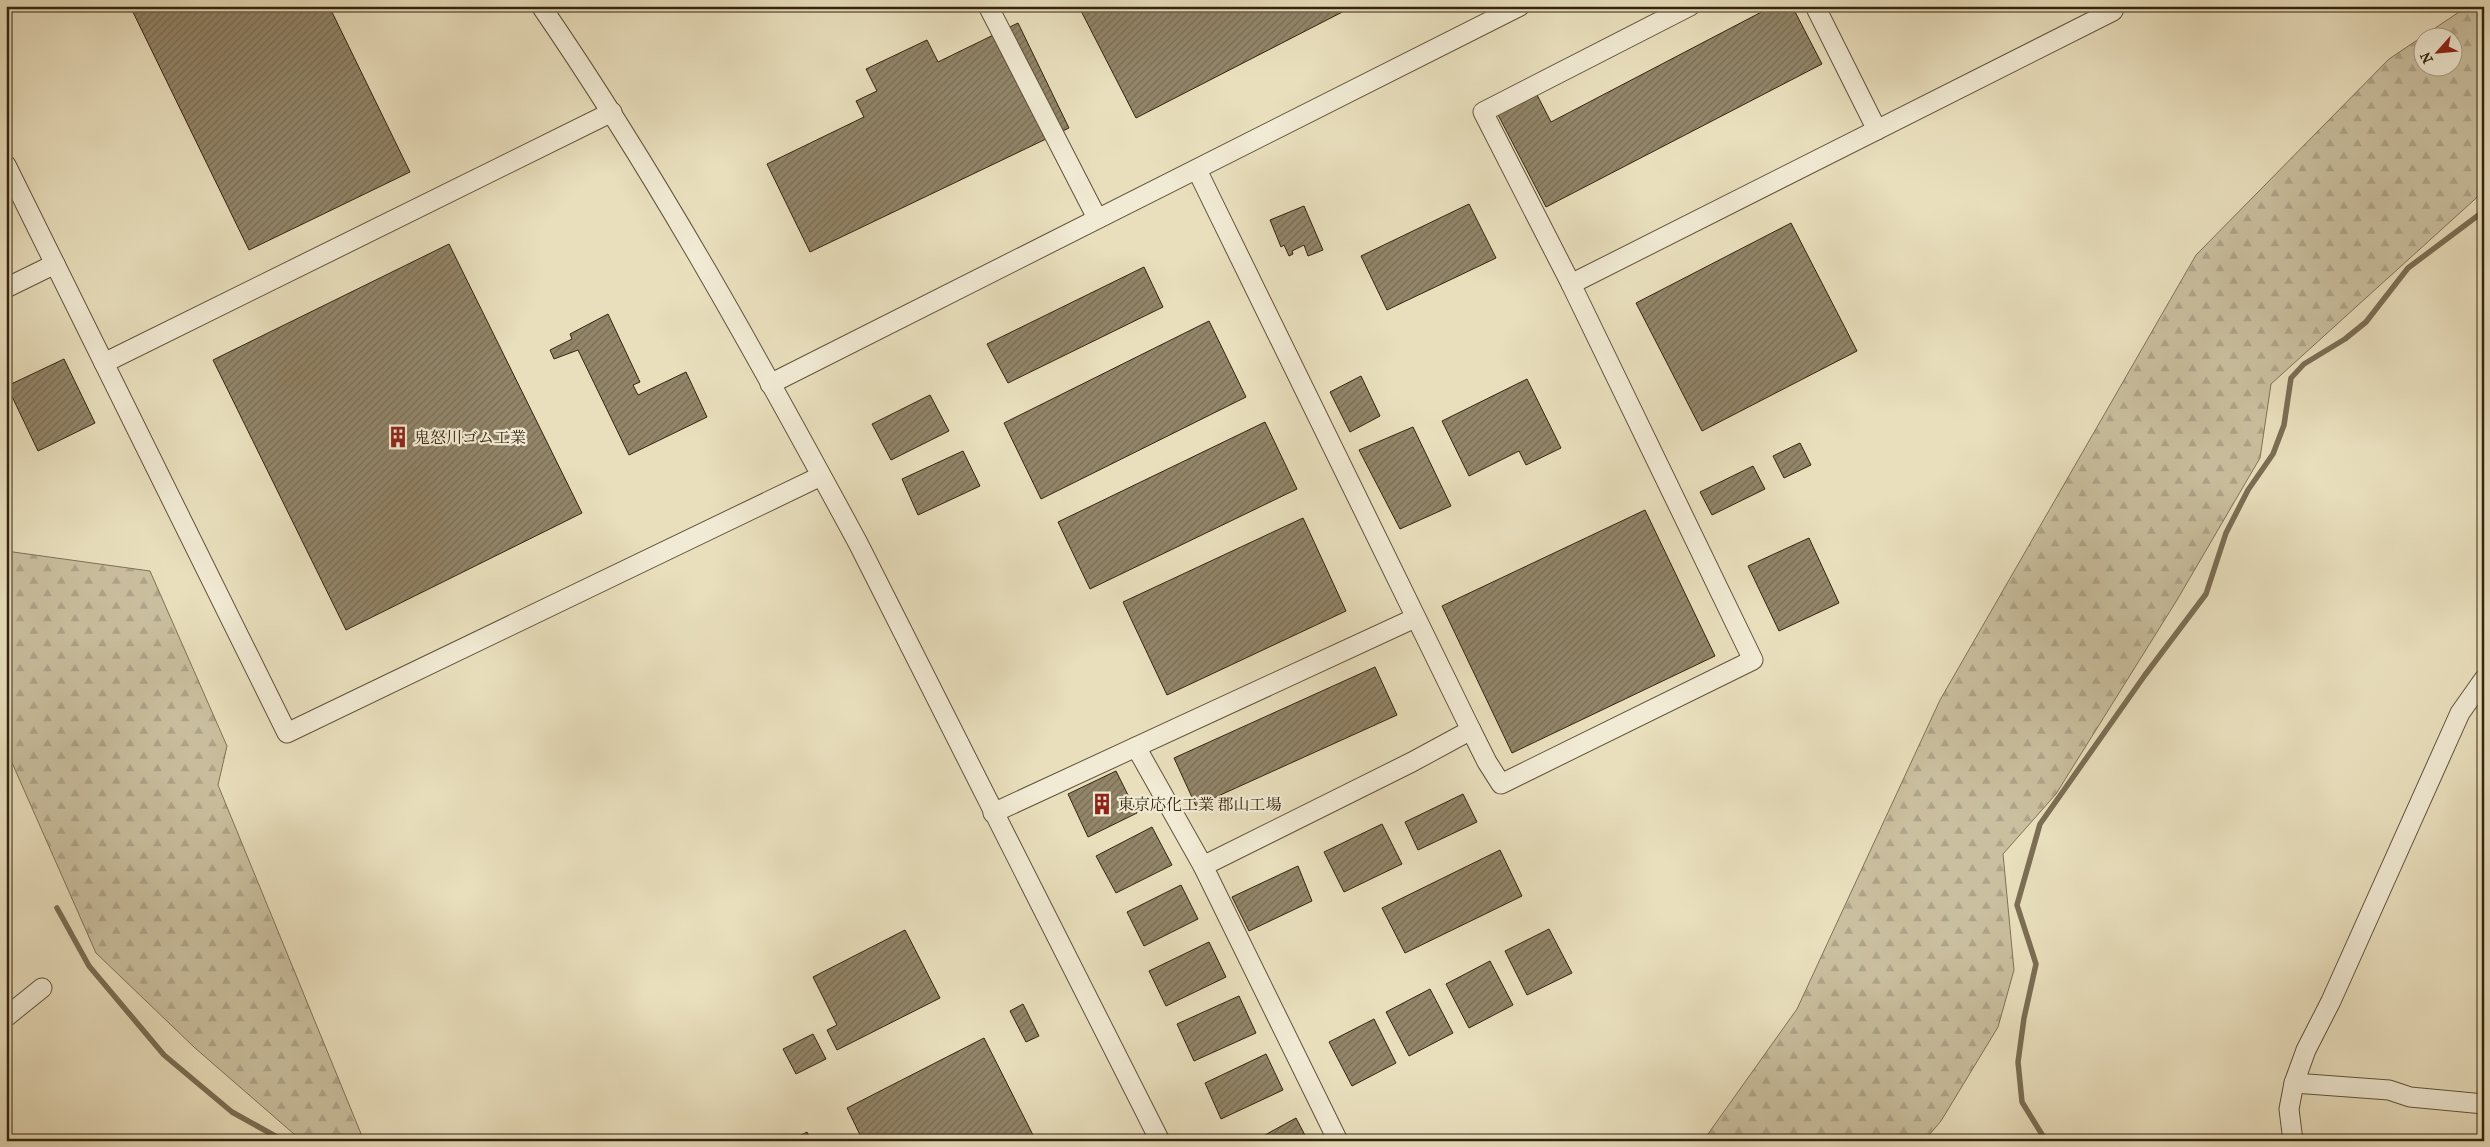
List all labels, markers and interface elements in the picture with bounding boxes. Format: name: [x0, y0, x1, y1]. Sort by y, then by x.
north arrow: [2412, 28, 2462, 78]
text: N: [2417, 49, 2437, 66]
building icon: 鬼怒川ゴム工業: [385, 424, 411, 450]
place label: 鬼怒川ゴム工業: [414, 428, 526, 447]
building icon: 東京応化工業 郡山工場: [1089, 791, 1115, 817]
place label: 東京応化工業 郡山工場: [1118, 795, 1281, 814]

